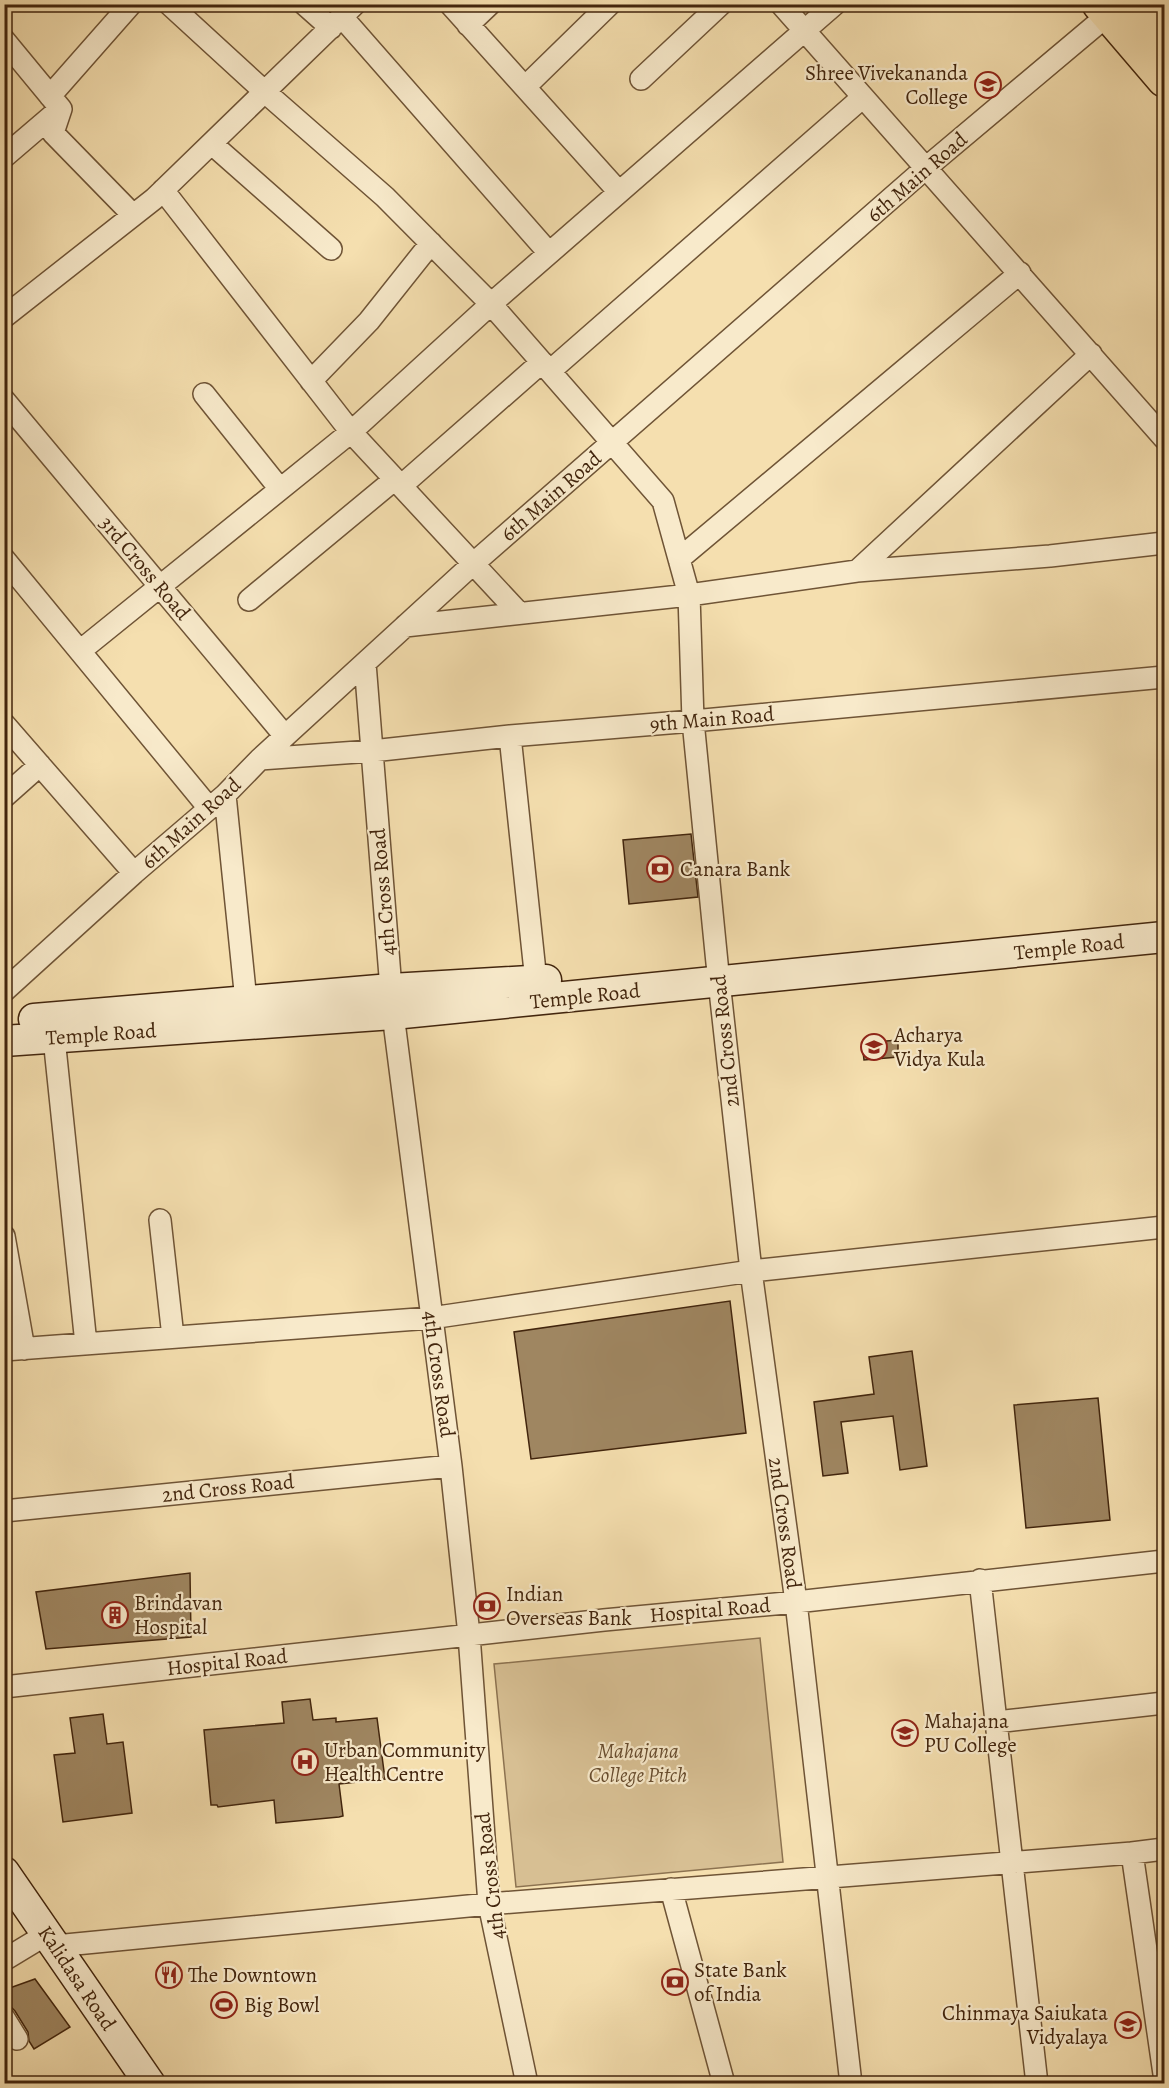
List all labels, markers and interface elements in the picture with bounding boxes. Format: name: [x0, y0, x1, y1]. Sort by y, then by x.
place label: Shree Vivekananda College: [805, 59, 968, 111]
school or university icon: Shree Vivekananda College: [973, 70, 1003, 100]
street label: 6th Main Road: [861, 125, 974, 228]
street label: 6th Main Road: [495, 444, 608, 547]
street label: 3rd Cross Road: [93, 510, 197, 626]
street label: 9th Main Road: [649, 700, 776, 738]
street label: 6th Main Road: [135, 770, 247, 875]
street label: 4th Cross Road: [363, 827, 403, 957]
bank icon: Canara Bank: [645, 854, 675, 884]
place label: Canara Bank: [680, 855, 791, 883]
street label: Temple Road: [1013, 927, 1126, 967]
street label: 2nd Cross Road: [704, 973, 746, 1108]
street label: Temple Road: [529, 976, 642, 1016]
street label: Temple Road: [45, 1016, 158, 1052]
place label: Acharya Vidya Kula: [893, 1021, 985, 1073]
school or university icon: Acharya Vidya Kula: [859, 1032, 889, 1062]
street label: 4th Cross Road: [416, 1309, 462, 1440]
street label: 2nd Cross Road: [762, 1455, 808, 1591]
street label: 2nd Cross Road: [161, 1467, 296, 1509]
place label: Indian Overseas Bank: [506, 1580, 632, 1632]
place label: Brindavan Hospital: [134, 1589, 223, 1641]
bank icon: Indian Overseas Bank: [472, 1591, 502, 1621]
street label: Hospital Road: [648, 1591, 772, 1629]
building icon: Brindavan Hospital: [100, 1600, 130, 1630]
street label: Hospital Road: [165, 1642, 289, 1682]
place label: Mahajana PU College: [924, 1707, 1017, 1759]
school or university icon: Mahajana PU College: [890, 1718, 920, 1748]
place label: Urban Community Health Centre: [324, 1736, 486, 1788]
park label: Mahajana College Pitch: [589, 1737, 687, 1789]
hospital icon: Urban Community Health Centre: [290, 1747, 320, 1777]
street label: 4th Cross Road: [468, 1810, 512, 1941]
street label: Kalidasa Road: [32, 1920, 123, 2037]
place label: State Bank of India: [694, 1956, 787, 2008]
restaurant icon: The Downtown: [154, 1960, 184, 1990]
place label: The Downtown: [188, 1961, 317, 1989]
bank icon: State Bank of India: [660, 1967, 690, 1997]
sports icon: Big Bowl: [209, 1990, 239, 2020]
place label: Big Bowl: [244, 1991, 319, 2019]
place label: Chinmaya Saiukata Vidyalaya: [942, 1999, 1108, 2051]
school or university icon: Chinmaya Saiukata Vidyalaya: [1113, 2010, 1143, 2040]

